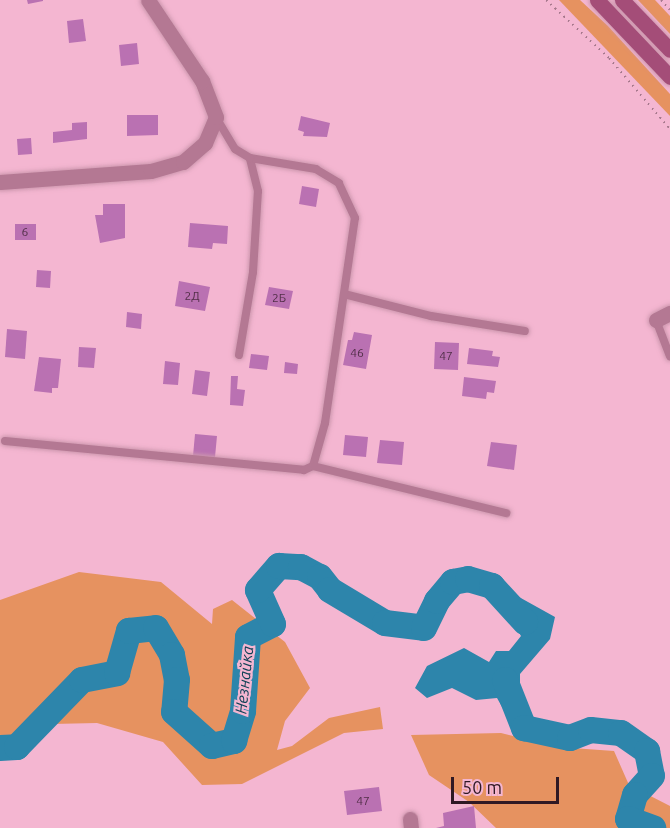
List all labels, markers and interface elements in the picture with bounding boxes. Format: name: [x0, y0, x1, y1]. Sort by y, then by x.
house number: 6: [22, 225, 28, 239]
house number: 2Д: [184, 289, 200, 303]
house number: 2Б: [272, 291, 286, 305]
house number: 46: [350, 346, 364, 360]
house number: 47: [439, 349, 453, 363]
water label: Незнайка: [231, 645, 257, 715]
scale bar: [454, 765, 562, 803]
text: 50 m: [462, 777, 502, 797]
house number: 47: [356, 794, 370, 808]

